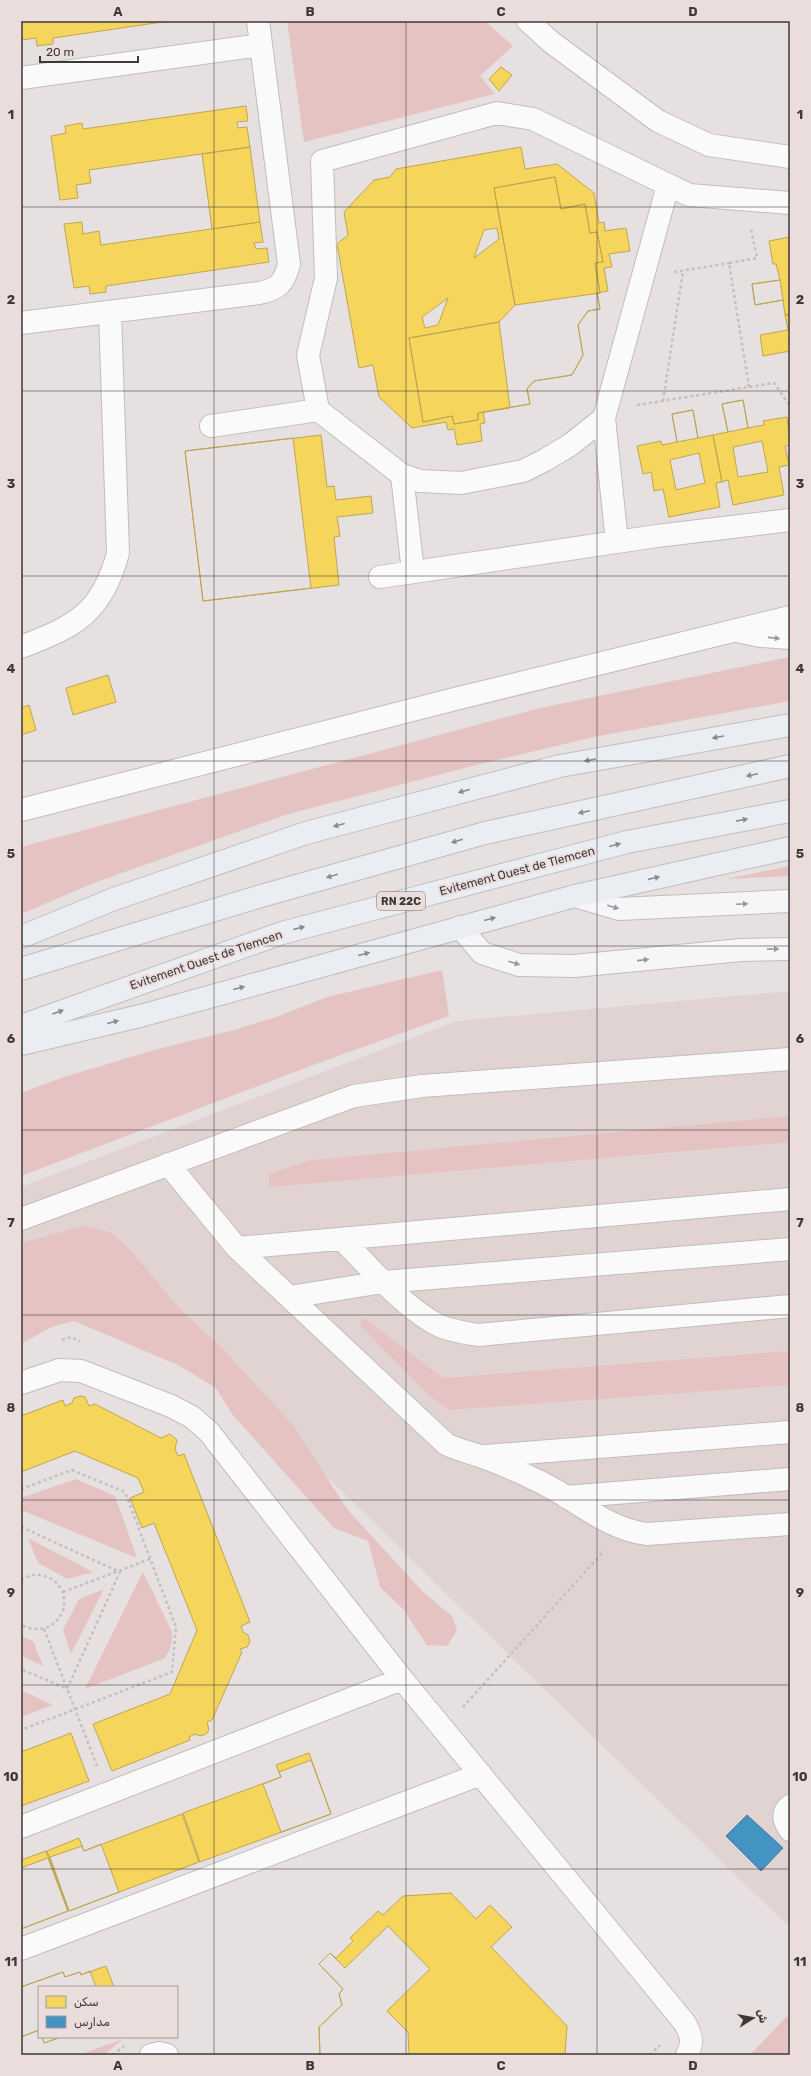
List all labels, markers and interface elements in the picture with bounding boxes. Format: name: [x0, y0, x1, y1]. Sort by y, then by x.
text: A: [113, 4, 123, 19]
text: B: [305, 4, 315, 19]
text: C: [496, 4, 506, 19]
text: D: [688, 4, 698, 19]
scale bar: [40, 38, 138, 64]
text: 20 m: [46, 45, 74, 59]
text: 1: [8, 107, 14, 122]
text: 1: [797, 107, 803, 122]
text: 2: [7, 292, 15, 307]
text: 2: [796, 292, 804, 307]
text: 3: [7, 476, 16, 491]
text: 3: [796, 476, 805, 491]
one-way arrow: [768, 634, 781, 641]
text: 4: [7, 661, 16, 676]
text: 4: [796, 661, 805, 676]
one-way arrow: [712, 735, 724, 741]
one-way arrow: [584, 758, 596, 764]
one-way arrow: [746, 772, 758, 778]
one-way arrow: [458, 789, 470, 795]
one-way arrow: [578, 809, 590, 815]
one-way arrow: [736, 817, 748, 823]
one-way arrow: [332, 822, 344, 828]
one-way arrow: [451, 838, 463, 844]
one-way arrow: [609, 842, 621, 848]
street label: Evitement Ouest de Tlemcen: [438, 844, 596, 898]
text: 5: [7, 846, 15, 861]
text: 5: [796, 846, 804, 861]
one-way arrow: [326, 873, 338, 879]
one-way arrow: [648, 875, 661, 881]
road number: RN 22C: [377, 892, 425, 910]
one-way arrow: [736, 900, 748, 907]
one-way arrow: [607, 904, 619, 910]
one-way arrow: [483, 916, 496, 922]
one-way arrow: [294, 925, 306, 931]
street label: Evitement Ouest de Tlemcen: [128, 927, 284, 993]
one-way arrow: [767, 946, 780, 952]
one-way arrow: [358, 951, 370, 957]
one-way arrow: [637, 956, 650, 963]
one-way arrow: [509, 960, 521, 966]
one-way arrow: [233, 985, 245, 991]
one-way arrow: [52, 1009, 64, 1015]
one-way arrow: [108, 1019, 120, 1025]
text: 6: [7, 1031, 16, 1046]
text: 6: [796, 1031, 805, 1046]
text: 7: [7, 1215, 15, 1230]
text: 7: [796, 1215, 804, 1230]
text: 8: [7, 1400, 16, 1415]
text: 8: [796, 1400, 805, 1415]
text: 9: [7, 1585, 15, 1600]
text: 9: [796, 1585, 804, 1600]
text: 10: [3, 1769, 19, 1784]
text: 10: [792, 1769, 808, 1784]
text: 11: [5, 1954, 17, 1969]
text: 11: [794, 1954, 806, 1969]
legend: [38, 1986, 178, 2038]
text: سكن: [74, 1995, 99, 2009]
north arrow: [733, 1998, 773, 2038]
text: ش: [755, 2008, 770, 2024]
text: مدارس: [74, 2015, 110, 2030]
text: A: [113, 2058, 123, 2073]
text: B: [305, 2058, 315, 2073]
text: C: [496, 2058, 506, 2073]
text: D: [688, 2058, 698, 2073]

